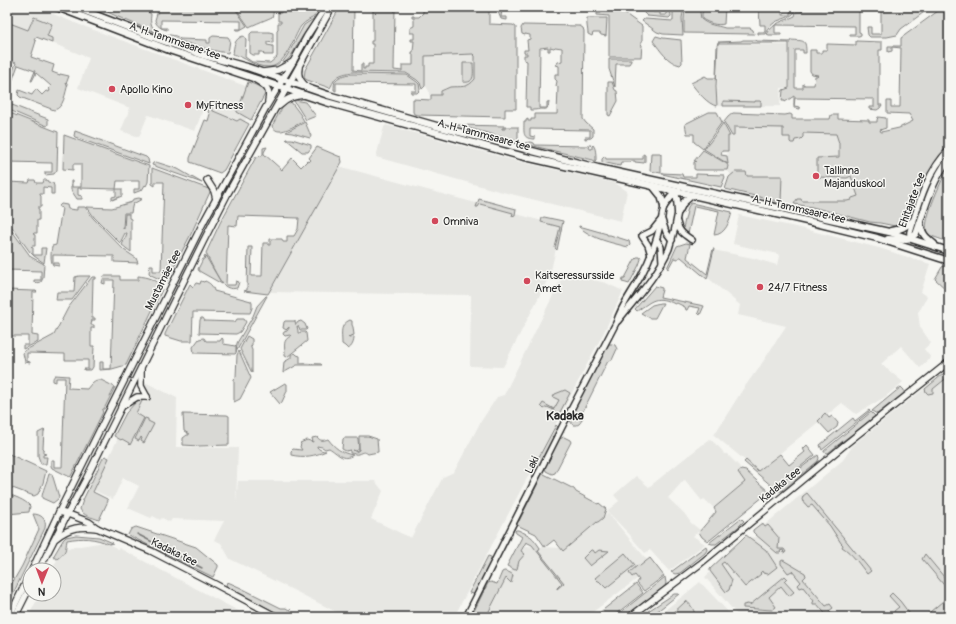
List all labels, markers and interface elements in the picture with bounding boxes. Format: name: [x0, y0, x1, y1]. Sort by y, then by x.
street label: A. H. Tammsaare tee: [128, 19, 223, 63]
place label: Apollo Kino: [120, 83, 173, 96]
marker: Apollo Kino: [107, 84, 117, 94]
place label: MyFitness: [196, 99, 243, 112]
marker: MyFitness: [183, 100, 193, 110]
street label: A. H. Tammsaare tee: [436, 116, 532, 154]
place label: Tallinna Majanduskool: [824, 164, 885, 190]
street label: Ehitajate tee: [896, 170, 928, 229]
marker: Tallinna Majanduskool: [811, 171, 821, 181]
street label: A. H. Tammsaare tee: [751, 192, 847, 226]
place label: Omniva: [443, 215, 478, 228]
marker: Omniva: [430, 216, 440, 226]
street label: Mustamäe tee: [142, 247, 184, 312]
place label: Kaitseressursside Amet: [535, 269, 615, 295]
marker: Kaitseressursside Amet: [522, 276, 532, 286]
place label: 24/7 Fitness: [768, 281, 827, 294]
marker: 24/7 Fitness: [755, 282, 765, 292]
district label: Kadaka: [546, 408, 584, 424]
street label: Laki: [522, 454, 542, 476]
street label: Kadaka tee: [757, 464, 804, 506]
street label: Kadaka tee: [149, 535, 200, 569]
north arrow: [22, 562, 62, 602]
text: N: [37, 585, 46, 598]

